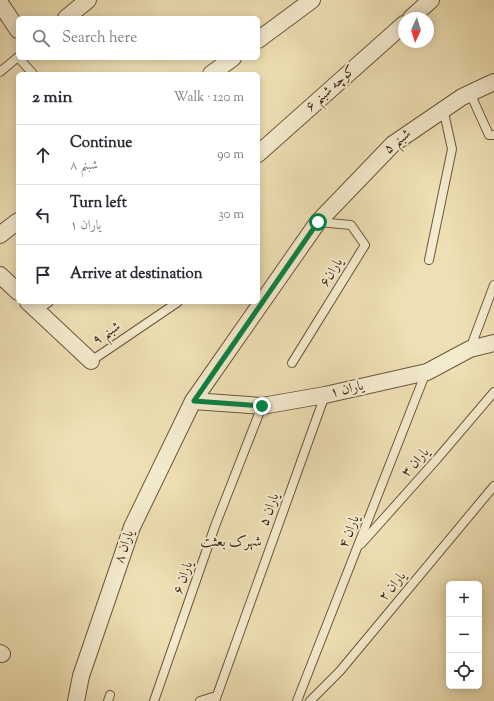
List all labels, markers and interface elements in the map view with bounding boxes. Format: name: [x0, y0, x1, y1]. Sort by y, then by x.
north arrow: [398, 12, 434, 48]
search box: [16, 16, 260, 60]
icon: search: [30, 27, 52, 49]
text: Search here: [62, 28, 137, 49]
street label: کوچه شبنم ۶: [302, 61, 362, 118]
text: 2 min: [32, 86, 73, 110]
text: Walk · 120 m: [174, 89, 244, 107]
street label: شبنم ۵: [380, 125, 417, 161]
text: Continue: [70, 133, 132, 154]
icon: ahead: [32, 144, 54, 166]
text: 90 m: [217, 146, 244, 164]
text: شبنم ۸: [70, 157, 98, 175]
text: Turn left: [70, 193, 127, 214]
icon: left: [32, 204, 54, 226]
text: 30 m: [218, 206, 244, 224]
route start: [309, 213, 327, 231]
text: یاران ۱: [70, 217, 101, 235]
street label: یاران۶: [315, 254, 349, 291]
icon: arrive: [32, 264, 54, 286]
text: Arrive at destination: [70, 264, 203, 285]
street label: شبنم ۹: [89, 317, 126, 352]
street label: یاران ۱: [328, 376, 367, 404]
route end: [253, 397, 271, 415]
street label: یاران ۳: [397, 443, 436, 482]
street label: یاران ۵: [255, 489, 286, 529]
street label: یاران ۴: [334, 511, 366, 551]
street label: یاران ۸: [110, 527, 140, 566]
district label: شهرک بعثت: [200, 532, 262, 553]
street label: یاران ۶: [169, 558, 199, 597]
street label: یاران ۲: [375, 567, 412, 606]
map controls: [446, 581, 482, 689]
button: +: [446, 581, 482, 617]
button: −: [446, 617, 482, 653]
button: locate: [446, 653, 482, 689]

